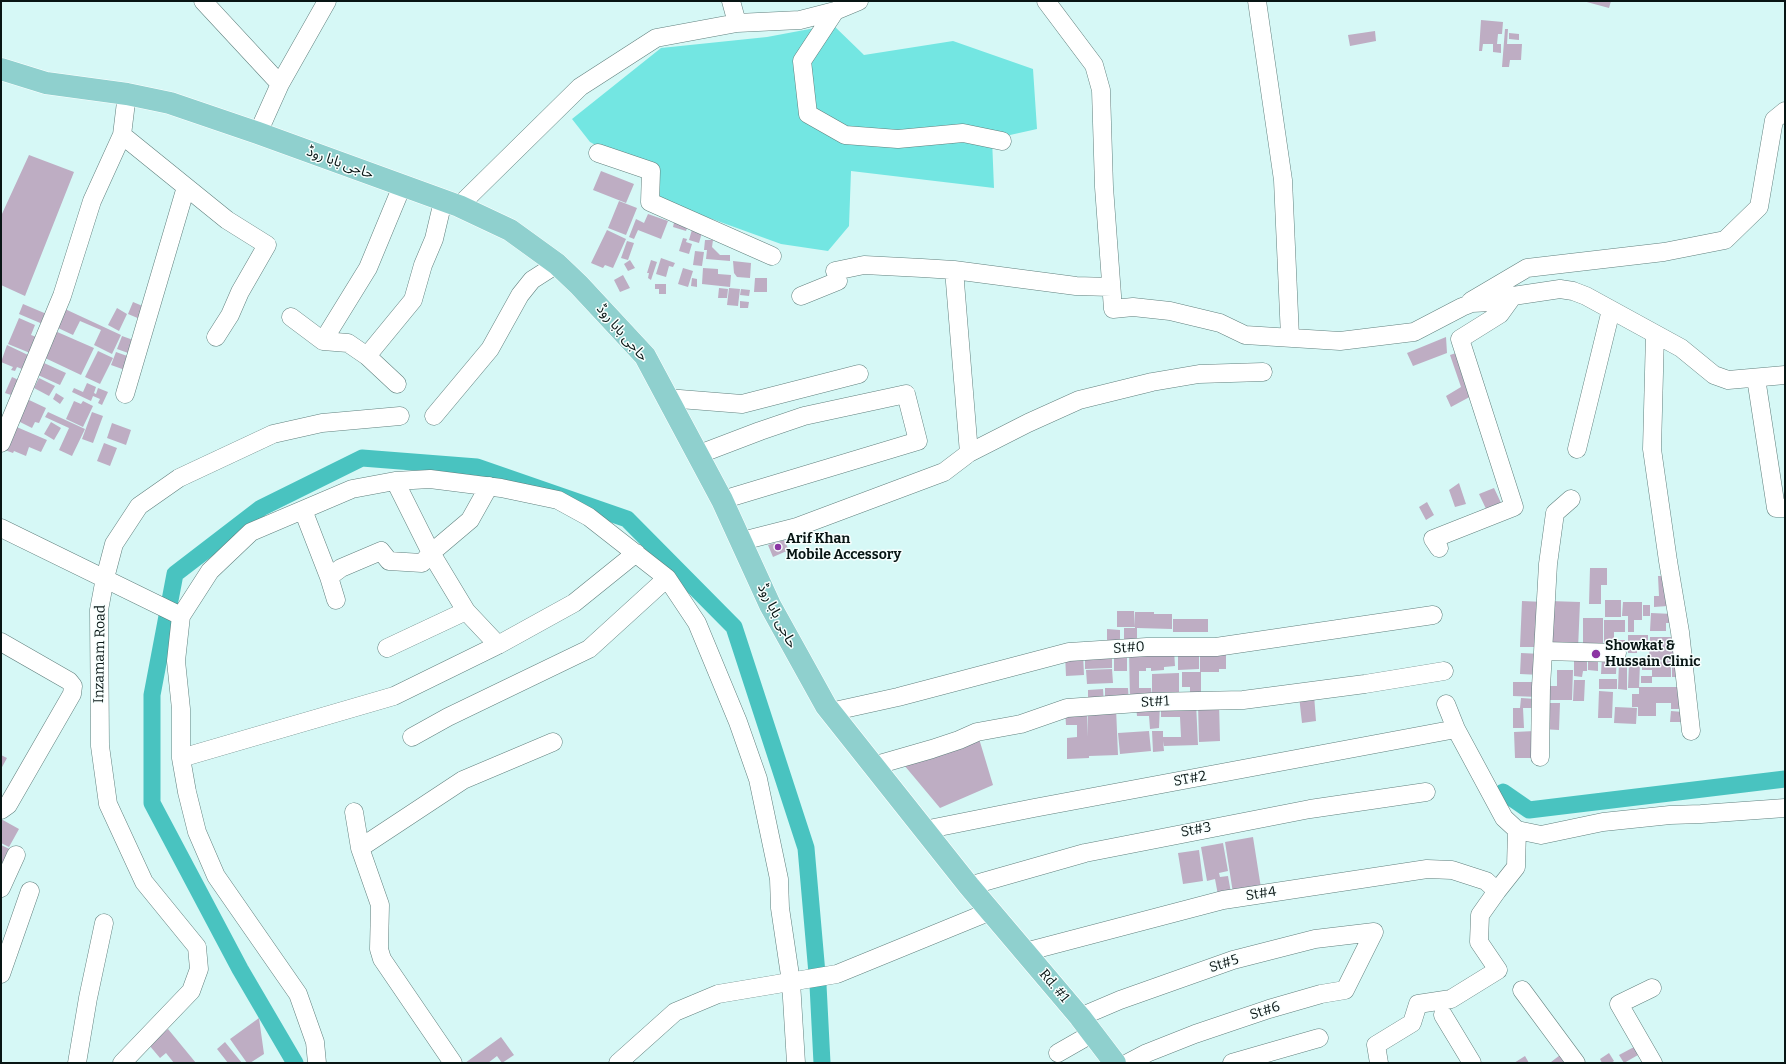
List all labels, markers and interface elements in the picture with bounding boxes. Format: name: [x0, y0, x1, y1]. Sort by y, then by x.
street label: حاجی بابا روڈ: [304, 143, 376, 183]
street label: حاجی بابا روڈ: [593, 301, 651, 365]
place label: Arif Khan Mobile Accessory: [786, 531, 901, 564]
marker: Arif Khan Mobile Accessory: [773, 542, 783, 552]
street label: حاجی بابا روڈ: [754, 581, 800, 651]
street label: Inzamam Road: [91, 605, 109, 703]
place label: Showkat & Hussain Clinic: [1605, 638, 1701, 670]
street label: St#0: [1113, 639, 1145, 657]
marker: Showkat & Hussain Clinic: [1590, 648, 1602, 660]
street label: St#1: [1140, 693, 1170, 711]
street label: ST#2: [1172, 768, 1208, 790]
street label: St#3: [1179, 819, 1213, 841]
street label: St#4: [1244, 883, 1278, 905]
street label: St#5: [1207, 951, 1241, 977]
street label: Rd. #1: [1035, 966, 1073, 1006]
street label: St#6: [1248, 998, 1282, 1024]

